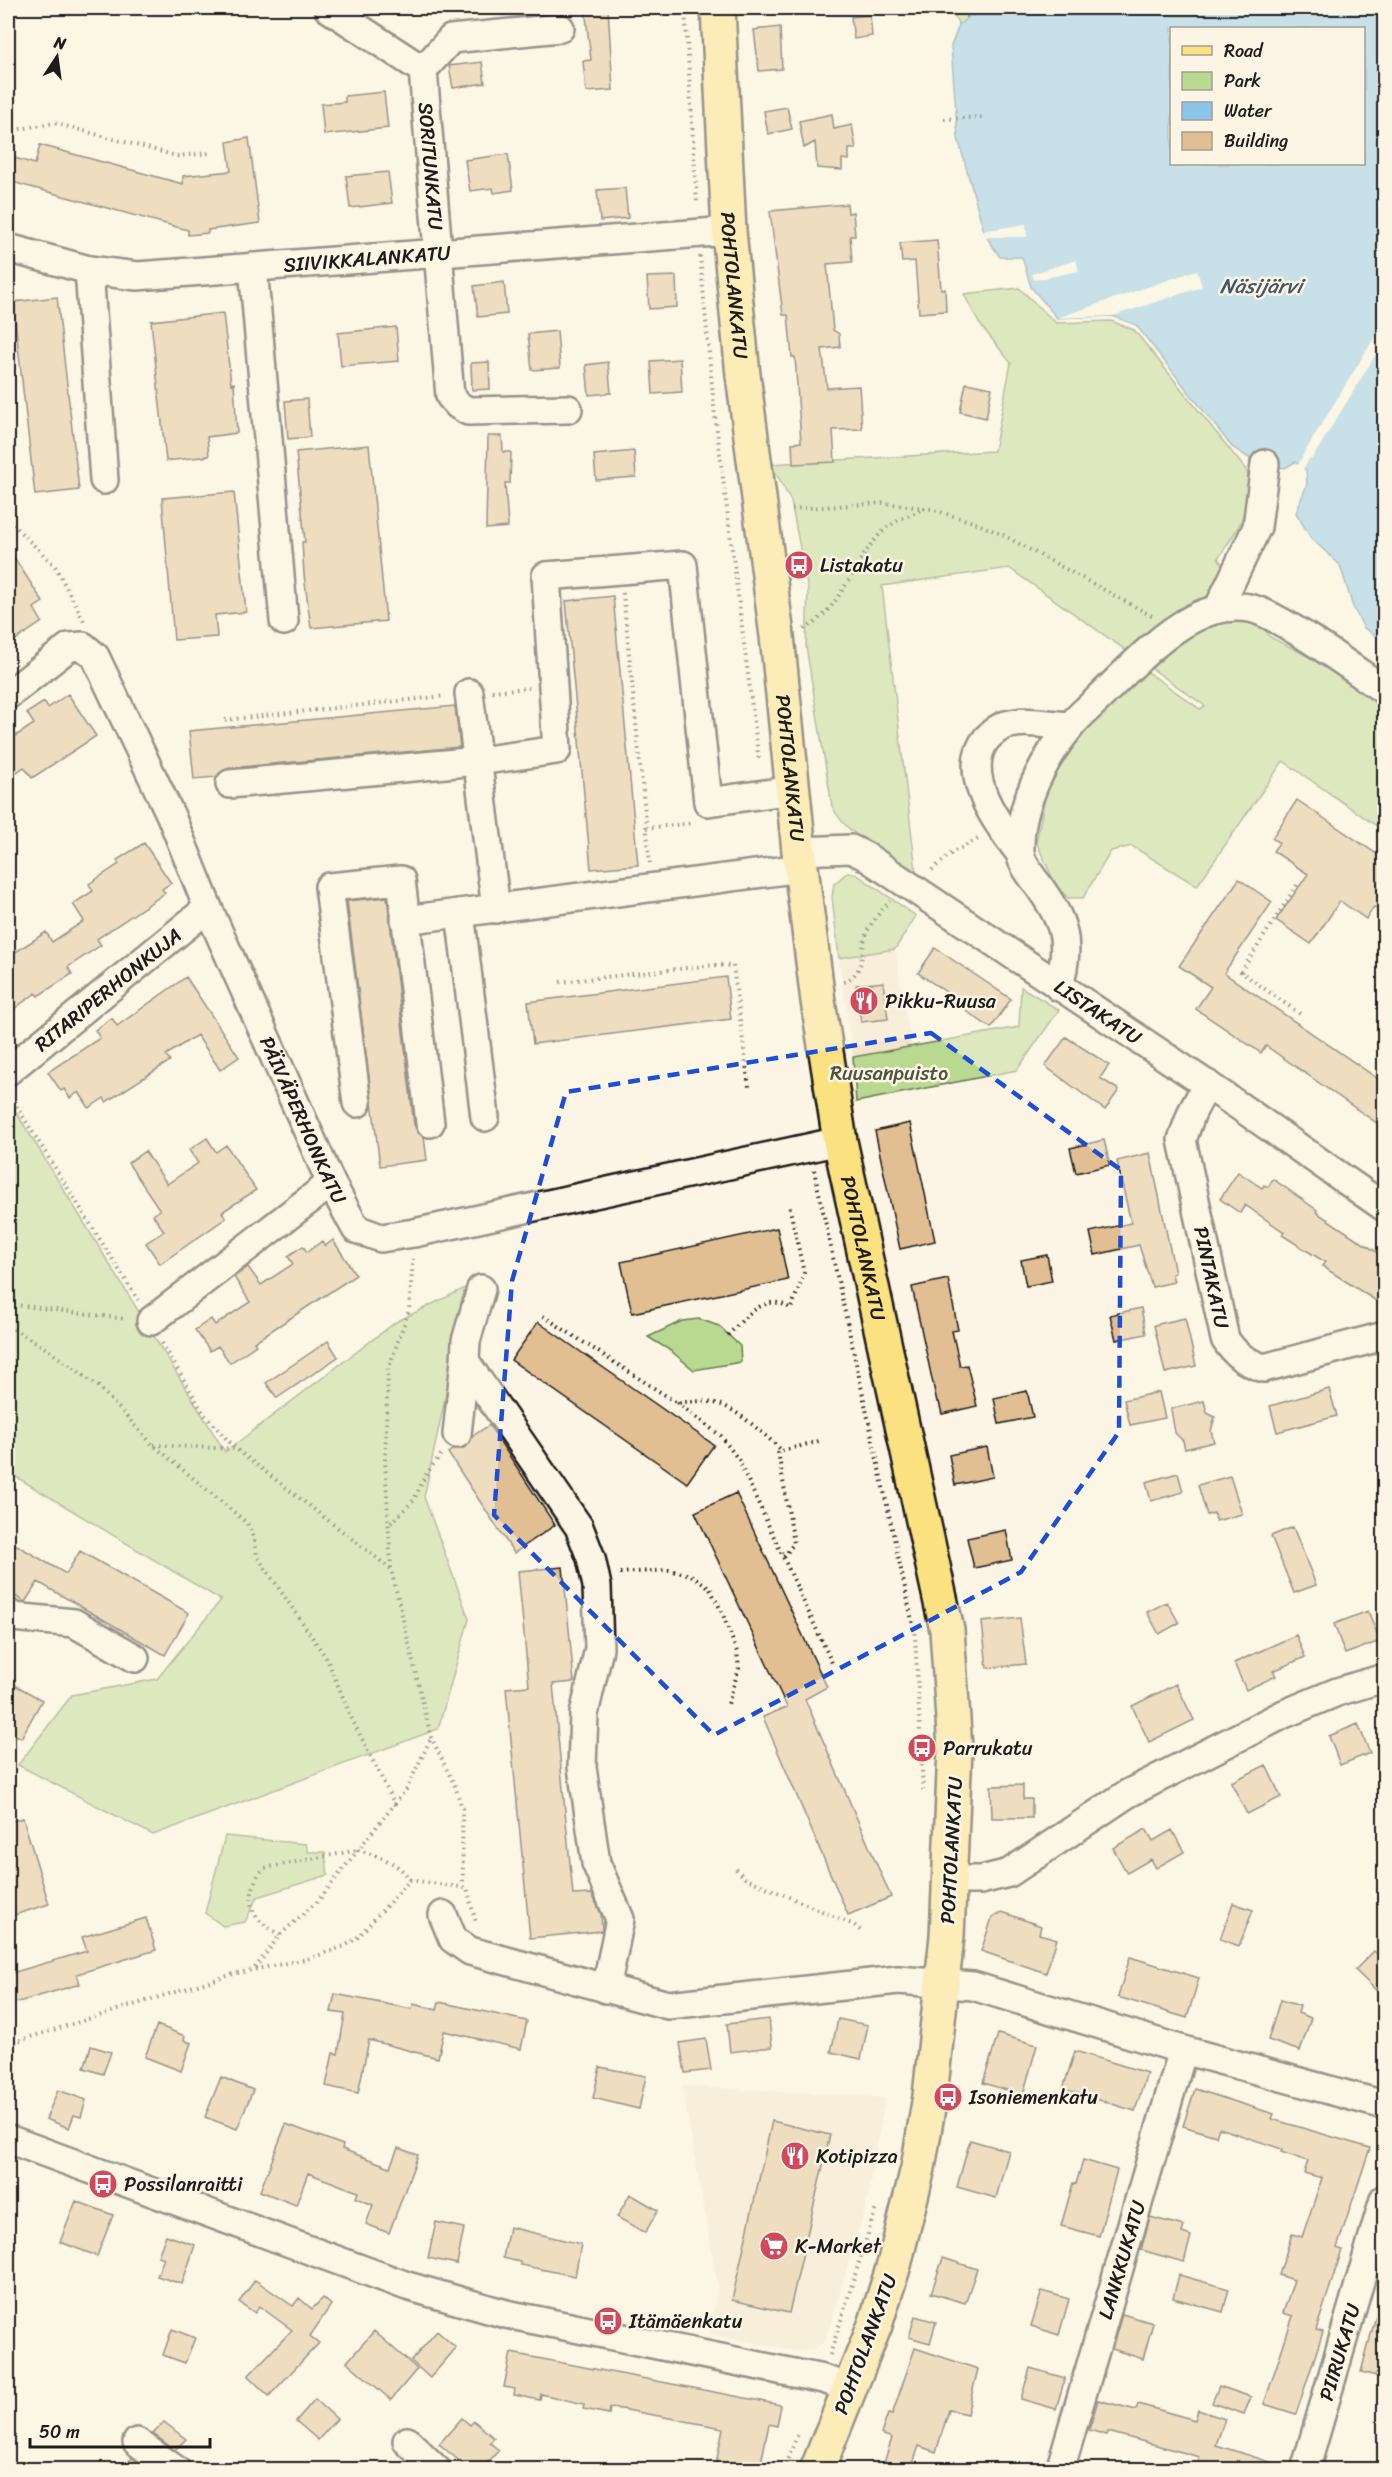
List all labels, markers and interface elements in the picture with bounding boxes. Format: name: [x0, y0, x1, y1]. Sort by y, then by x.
north arrow: [27, 27, 87, 87]
text: N: [51, 27, 70, 58]
legend: [1170, 27, 1365, 165]
text: Road: [1224, 35, 1264, 67]
text: Park: [1224, 65, 1261, 97]
text: Water: [1224, 95, 1273, 127]
street label: SORITUNKATU: [408, 101, 453, 232]
text: Building: [1224, 125, 1288, 157]
street label: POHTOLANKATU: [710, 211, 758, 361]
street label: SIIVIKKALANKATU: [282, 235, 453, 283]
water label: Näsijärvi: [1220, 267, 1306, 305]
place label: Listakatu: [820, 548, 903, 583]
bus stop icon: Listakatu: [783, 549, 815, 581]
street label: POHTOLANKATU: [765, 693, 815, 844]
street label: RITARIPERHONKUJA: [27, 919, 190, 1061]
street label: LISTAKATU: [1047, 970, 1149, 1055]
place label: Pikku-Ruusa: [885, 984, 997, 1019]
restaurant icon: Pikku-Ruusa: [848, 985, 880, 1017]
street label: PÄIVÄPERHONKATU: [249, 1030, 356, 1211]
park label: Ruusanpuisto: [830, 1056, 948, 1091]
street label: POHTOLANKATU: [830, 1172, 896, 1324]
street label: PINTAKATU: [1183, 1223, 1239, 1333]
place label: Parrukatu: [943, 1731, 1033, 1766]
bus stop icon: Parrukatu: [906, 1732, 938, 1764]
street label: POHTOLANKATU: [930, 1775, 973, 1925]
place label: Isoniemenkatu: [968, 2080, 1098, 2115]
bus stop icon: Isoniemenkatu: [932, 2081, 964, 2113]
place label: Kotipizza: [816, 2139, 898, 2174]
restaurant icon: Kotipizza: [779, 2140, 811, 2172]
place label: Possilanraitti: [124, 2167, 243, 2202]
bus stop icon: Possilanraitti: [87, 2168, 119, 2200]
street label: LANKKUKATU: [1088, 2196, 1156, 2323]
place label: K-Market: [795, 2229, 882, 2264]
supermarket icon: K-Market: [758, 2230, 790, 2262]
street label: POHTOLANKATU: [824, 2269, 907, 2420]
street label: PIIRUKATU: [1309, 2299, 1371, 2405]
place label: Itämäenkatu: [628, 2304, 743, 2339]
bus stop icon: Itämäenkatu: [592, 2305, 624, 2337]
scale bar: [30, 2411, 210, 2449]
text: 50 m: [39, 2416, 80, 2448]

